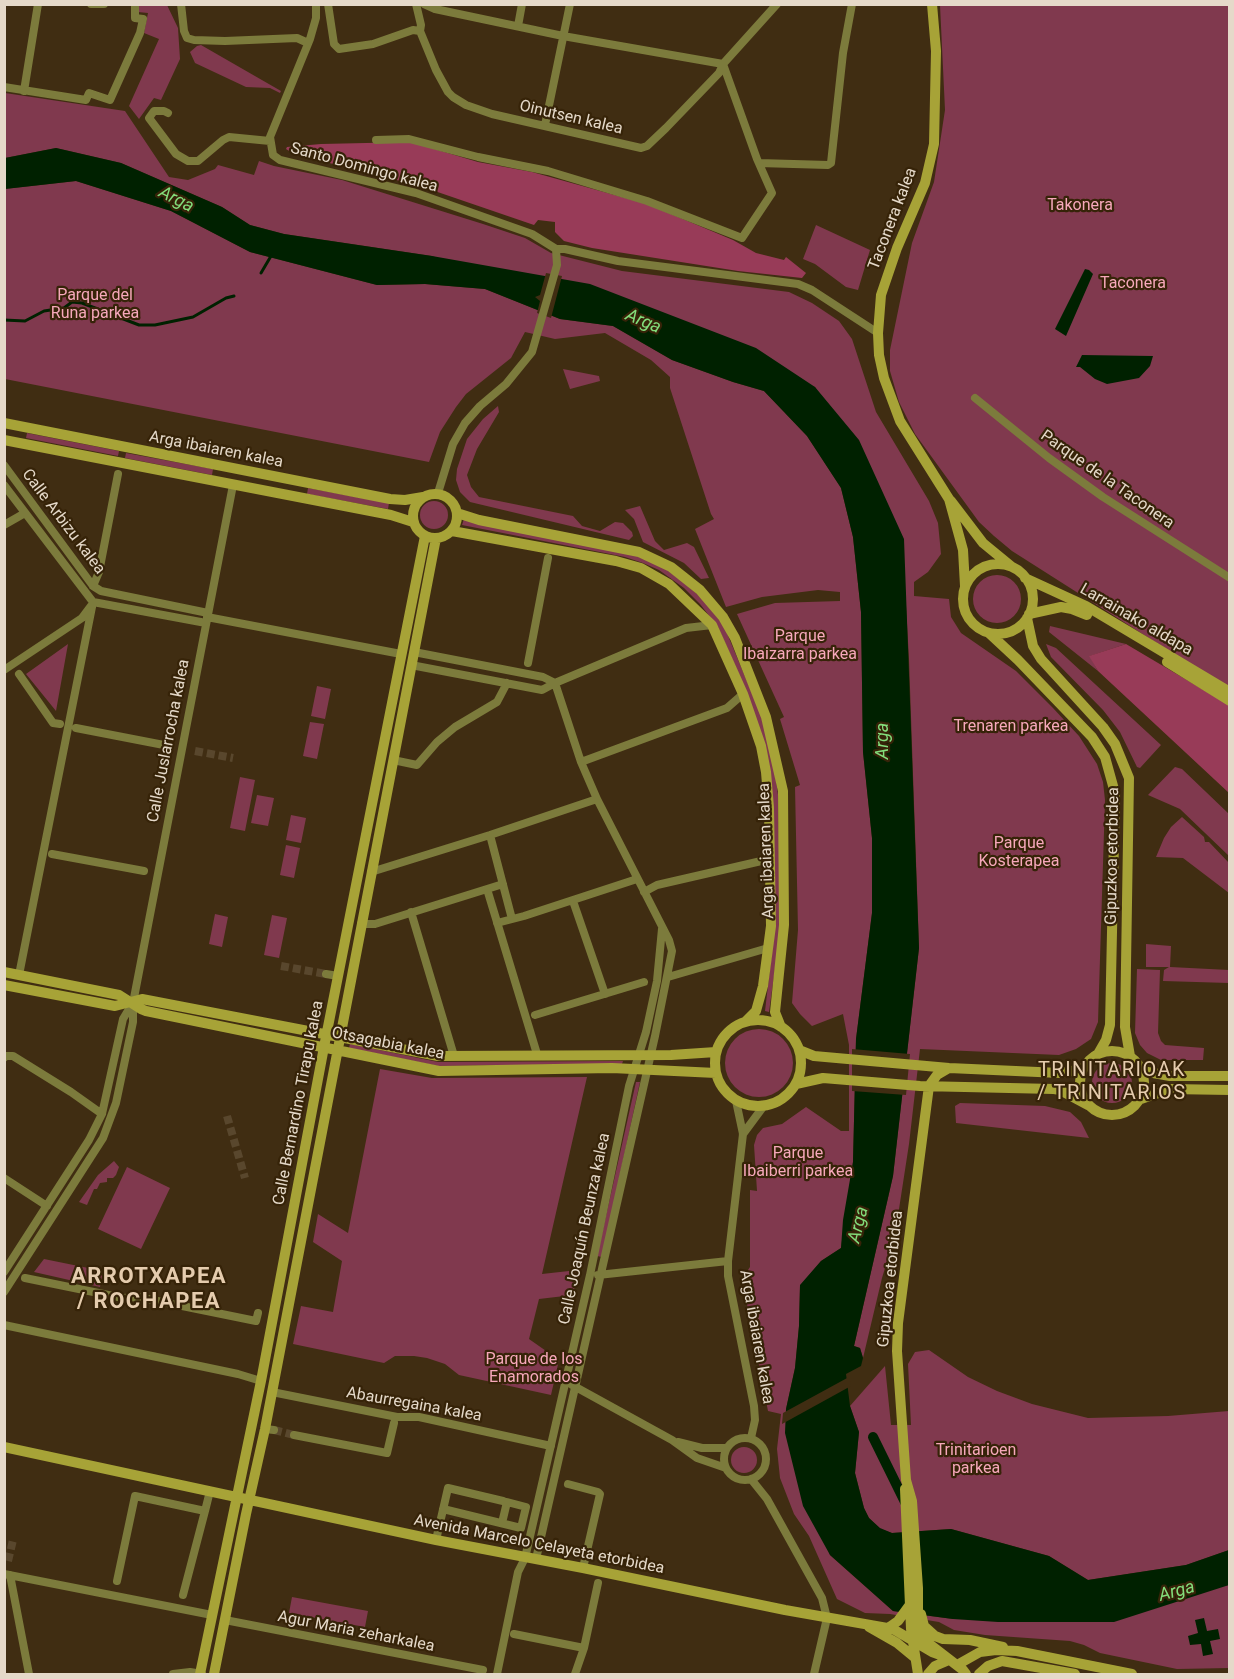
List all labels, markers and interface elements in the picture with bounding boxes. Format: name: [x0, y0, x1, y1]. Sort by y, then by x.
street label: Oinutsen kalea: [518, 97, 624, 139]
street label: Santo Domingo kalea: [288, 139, 440, 197]
street label: Taconera kalea: [865, 165, 921, 273]
water label: Arga: [155, 182, 197, 218]
park label: Takonera: [1047, 196, 1113, 216]
park label: Taconera: [1100, 274, 1166, 294]
park label: Parque del Runa parkea: [51, 286, 139, 324]
water label: Arga: [622, 305, 664, 339]
street label: Parque de la Taconera: [1037, 427, 1177, 533]
street label: Arga ibaiaren kalea: [147, 428, 285, 472]
street label: Calle Arbizu kalea: [17, 466, 109, 578]
street label: Larrainako aldapa: [1076, 580, 1196, 660]
park label: Parque Ibaizarra parkea: [743, 627, 857, 665]
street label: Calle Juslarrocha kalea: [144, 658, 194, 824]
park label: Trenaren parkea: [953, 717, 1069, 737]
water label: Arga: [872, 723, 894, 759]
street label: Arga ibaiaren kalea: [755, 783, 779, 919]
street label: Gipuzkoa etorbidea: [1102, 787, 1124, 925]
park label: Parque Kosterapea: [979, 834, 1059, 872]
street label: Calle Bernardino Tirapu kalea: [270, 999, 328, 1207]
street label: Otsagabia kalea: [330, 1024, 446, 1064]
district label: TRINITARIOAK / TRINITARIOS: [1037, 1059, 1187, 1106]
street label: Calle Joaquín Beunza kalea: [555, 1131, 615, 1327]
park label: Parque Ibaiberri parkea: [743, 1144, 853, 1182]
water label: Arga: [844, 1205, 874, 1245]
street label: Gipuzkoa etorbidea: [874, 1210, 908, 1348]
district label: ARROTXAPEA / ROCHAPEA: [71, 1264, 227, 1316]
street label: Arga ibaiaren kalea: [735, 1268, 777, 1406]
park label: Parque de los Enamorados: [485, 1350, 583, 1388]
street label: Abaurregaina kalea: [345, 1384, 483, 1426]
park label: Trinitarioen parkea: [936, 1441, 1016, 1479]
street label: Avenida Marcelo Celayeta etorbidea: [412, 1511, 666, 1579]
water label: Arga: [1157, 1577, 1197, 1607]
street label: Agur Maria zeharkalea: [276, 1607, 436, 1657]

